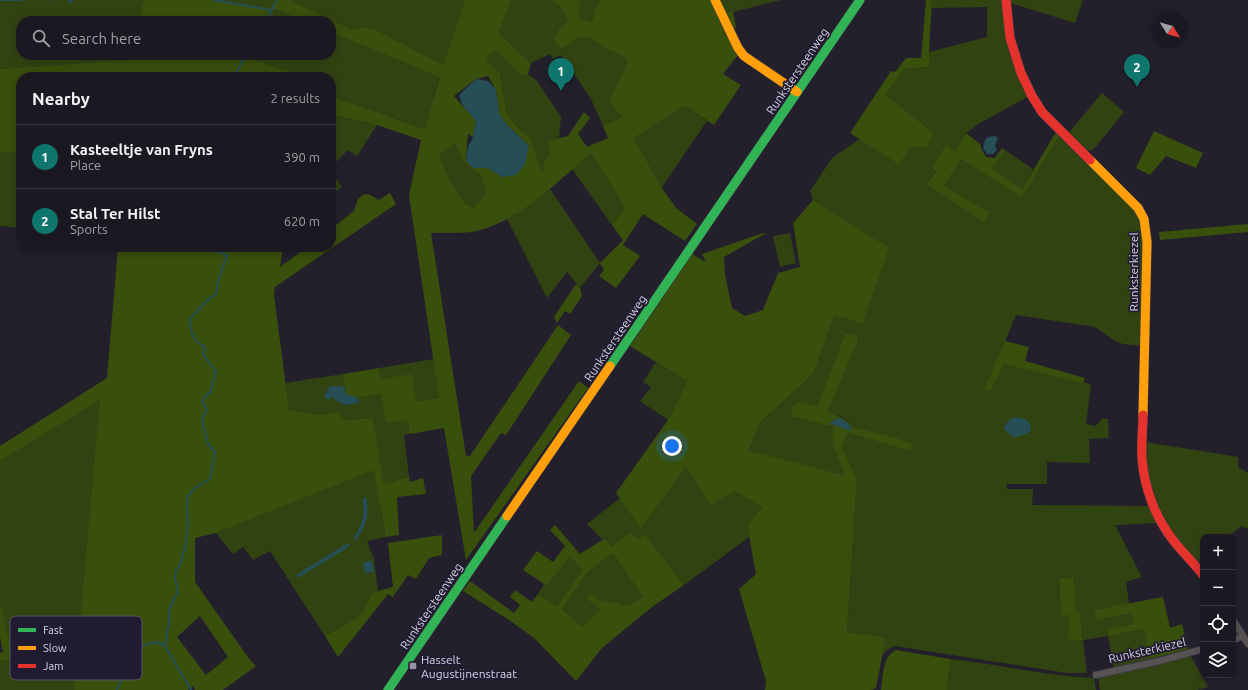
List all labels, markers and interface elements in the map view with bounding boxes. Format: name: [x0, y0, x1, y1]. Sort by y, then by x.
north arrow: [1152, 12, 1188, 48]
search box: [16, 16, 336, 60]
street label: Runkstersteenweg: [763, 25, 831, 117]
icon: search: [30, 27, 52, 49]
text: Search here: [62, 30, 141, 47]
pin: 2: [1124, 54, 1150, 87]
pin: 1: [548, 58, 574, 91]
text: Nearby: [32, 89, 90, 108]
text: 2 results: [270, 91, 320, 105]
text: Kasteeltje van Fryns: [70, 141, 213, 158]
text: 1: [41, 150, 49, 164]
text: 390 m: [284, 150, 320, 164]
text: Place: [70, 158, 101, 172]
text: Stal Ter Hilst: [70, 205, 160, 222]
text: 2: [41, 214, 49, 228]
text: 620 m: [284, 214, 320, 228]
text: Sports: [70, 222, 108, 236]
street label: Runksterkiezel: [1127, 232, 1140, 312]
street label: Runkstersteenweg: [581, 292, 649, 384]
your location: [662, 436, 682, 456]
map controls: [1200, 534, 1236, 678]
button: +: [1200, 534, 1236, 570]
street label: Runkstersteenweg: [397, 560, 465, 652]
button: −: [1200, 570, 1236, 606]
button: locate: [1200, 606, 1236, 642]
legend: [10, 616, 142, 680]
text: Fast: [43, 624, 64, 636]
street label: Runksterkiezel: [1107, 635, 1187, 665]
text: Slow: [43, 642, 67, 654]
button: layers: [1200, 642, 1236, 678]
place label: Hasselt Augustijnenstraat: [421, 653, 517, 680]
text: Jam: [43, 660, 64, 672]
marker: Hasselt Augustijnenstraat: [408, 661, 418, 671]

